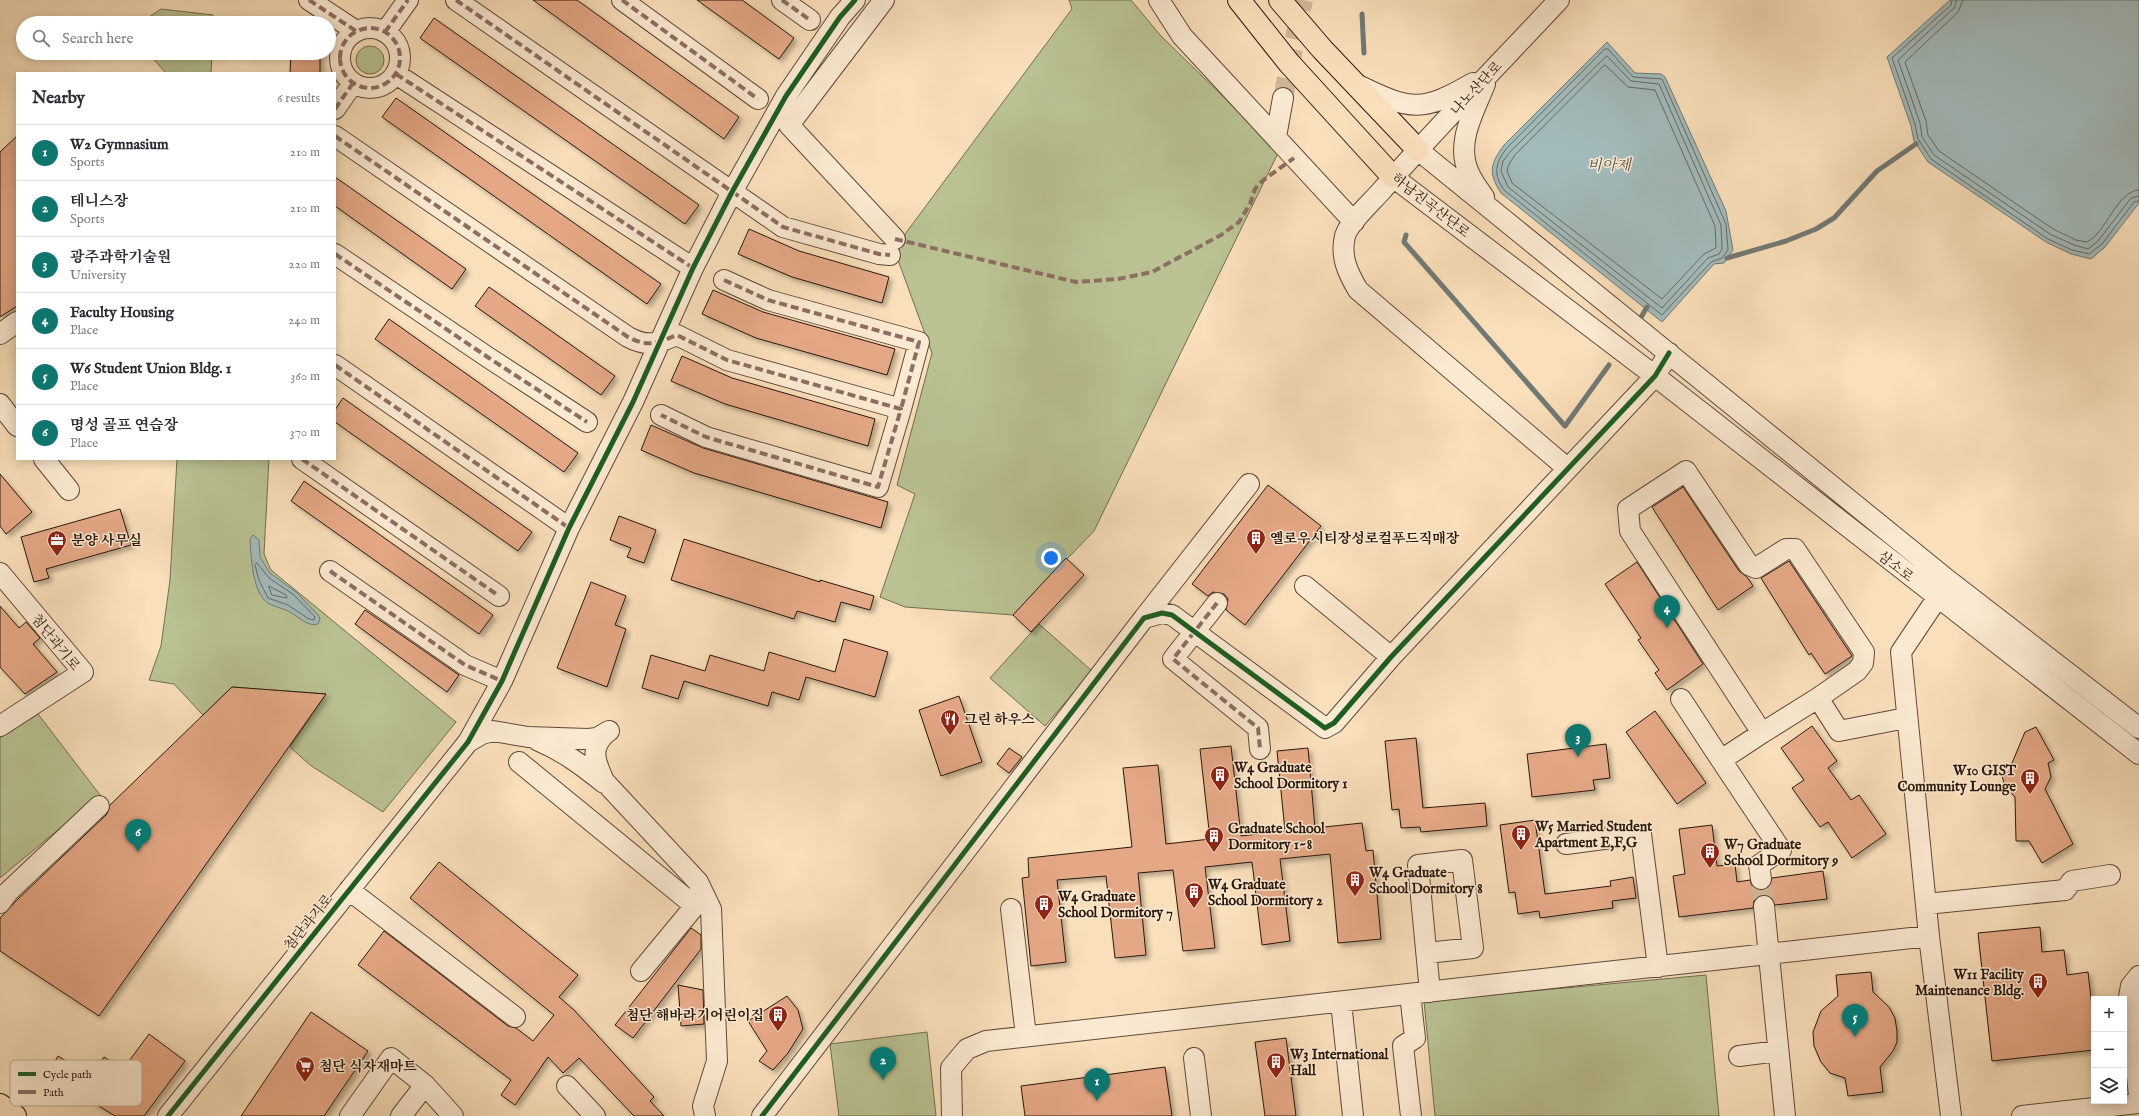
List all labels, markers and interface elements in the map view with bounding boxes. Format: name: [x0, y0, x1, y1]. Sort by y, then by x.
search box: [16, 16, 336, 60]
icon: search: [30, 27, 52, 49]
text: Search here: [62, 29, 133, 48]
street label: 나노산단로: [1447, 57, 1507, 120]
text: Nearby: [32, 88, 85, 109]
text: 6 results: [277, 90, 320, 107]
text: W2 Gymnasium: [70, 135, 169, 154]
text: 1: [43, 144, 47, 161]
text: 210 m: [290, 144, 320, 161]
text: Sports: [70, 154, 105, 171]
water label: 비아제: [1587, 156, 1632, 175]
street label: 하남진곡산단로: [1388, 170, 1474, 242]
text: 테니스장: [70, 192, 128, 211]
text: 2: [42, 200, 48, 217]
text: 210 m: [290, 200, 320, 217]
text: Sports: [70, 211, 105, 228]
text: 광주과학기술원: [70, 248, 171, 267]
text: 3: [43, 256, 47, 273]
text: 220 m: [289, 256, 320, 273]
text: University: [70, 267, 126, 284]
text: Faculty Housing: [70, 303, 174, 322]
text: 4: [42, 312, 48, 329]
text: 240 m: [288, 312, 320, 329]
text: Place: [70, 322, 98, 339]
text: W6 Student Union Bldg. 1: [70, 359, 231, 378]
text: 5: [43, 368, 47, 385]
text: 360 m: [290, 368, 320, 385]
text: Place: [70, 378, 98, 395]
text: 명성 골프 연습장: [70, 416, 178, 435]
text: 6: [42, 424, 48, 441]
text: 370 m: [290, 424, 320, 441]
text: Place: [70, 435, 98, 452]
building icon: 옐로우시티장성로컬푸드직매장: [1245, 527, 1267, 555]
office icon: 분양 사무실: [46, 529, 68, 557]
place label: 옐로우시티장성로컬푸드직매장: [1270, 530, 1460, 548]
place label: 분양 사무실: [71, 532, 142, 550]
street label: 삼소로: [1874, 547, 1917, 587]
your location: [1041, 548, 1061, 568]
pin: 4: [1654, 595, 1680, 628]
street label: 첨단과기로: [27, 611, 84, 675]
restaurant icon: 그린 하우스: [939, 708, 961, 736]
place label: 그린 하우스: [964, 711, 1035, 729]
pin: 3: [1565, 724, 1591, 757]
place label: W4 Graduate School Dormitory 1: [1233, 759, 1348, 793]
place label: W10 GIST Community Lounge: [1897, 762, 2017, 796]
building icon: W4 Graduate School Dormitory 1: [1209, 764, 1231, 792]
building icon: W10 GIST Community Lounge: [2019, 767, 2041, 795]
place label: W5 Married Student Apartment E,F,G: [1534, 818, 1652, 852]
pin: 6: [125, 819, 151, 852]
place label: Graduate School Dormitory 1~8: [1228, 820, 1326, 854]
building icon: W5 Married Student Apartment E,F,G: [1510, 823, 1532, 851]
building icon: Graduate School Dormitory 1~8: [1203, 825, 1225, 853]
place label: W7 Graduate School Dormitory 9: [1723, 836, 1838, 870]
building icon: W7 Graduate School Dormitory 9: [1699, 841, 1721, 869]
place label: W4 Graduate School Dormitory 8: [1368, 864, 1483, 898]
building icon: W4 Graduate School Dormitory 8: [1344, 869, 1366, 897]
place label: W4 Graduate School Dormitory 2: [1207, 876, 1323, 910]
building icon: W4 Graduate School Dormitory 2: [1183, 881, 1205, 909]
place label: W4 Graduate School Dormitory 7: [1057, 888, 1173, 922]
street label: 첨단과기로: [281, 890, 337, 955]
building icon: W4 Graduate School Dormitory 7: [1033, 893, 1055, 921]
place label: W11 Facility Maintenance Bldg.: [1915, 966, 2025, 1000]
building icon: W11 Facility Maintenance Bldg.: [2027, 971, 2049, 999]
map controls: [2091, 996, 2127, 1104]
button: +: [2091, 996, 2127, 1032]
building icon: 첨단 해바라기어린이집: [767, 1004, 789, 1032]
pin: 5: [1842, 1004, 1868, 1037]
place label: 첨단 해바라기어린이집: [626, 1007, 764, 1025]
button: −: [2091, 1032, 2127, 1068]
place label: W3 International Hall: [1289, 1046, 1389, 1080]
pin: 2: [870, 1047, 896, 1080]
building icon: W3 International Hall: [1265, 1051, 1287, 1079]
supermarket icon: 첨단 식자재마트: [294, 1055, 316, 1083]
place label: 첨단 식자재마트: [319, 1058, 417, 1076]
legend: [10, 1060, 142, 1106]
text: Cycle path: [43, 1068, 92, 1082]
pin: 1: [1084, 1068, 1110, 1101]
button: layers: [2091, 1068, 2127, 1104]
text: Path: [43, 1086, 64, 1100]

